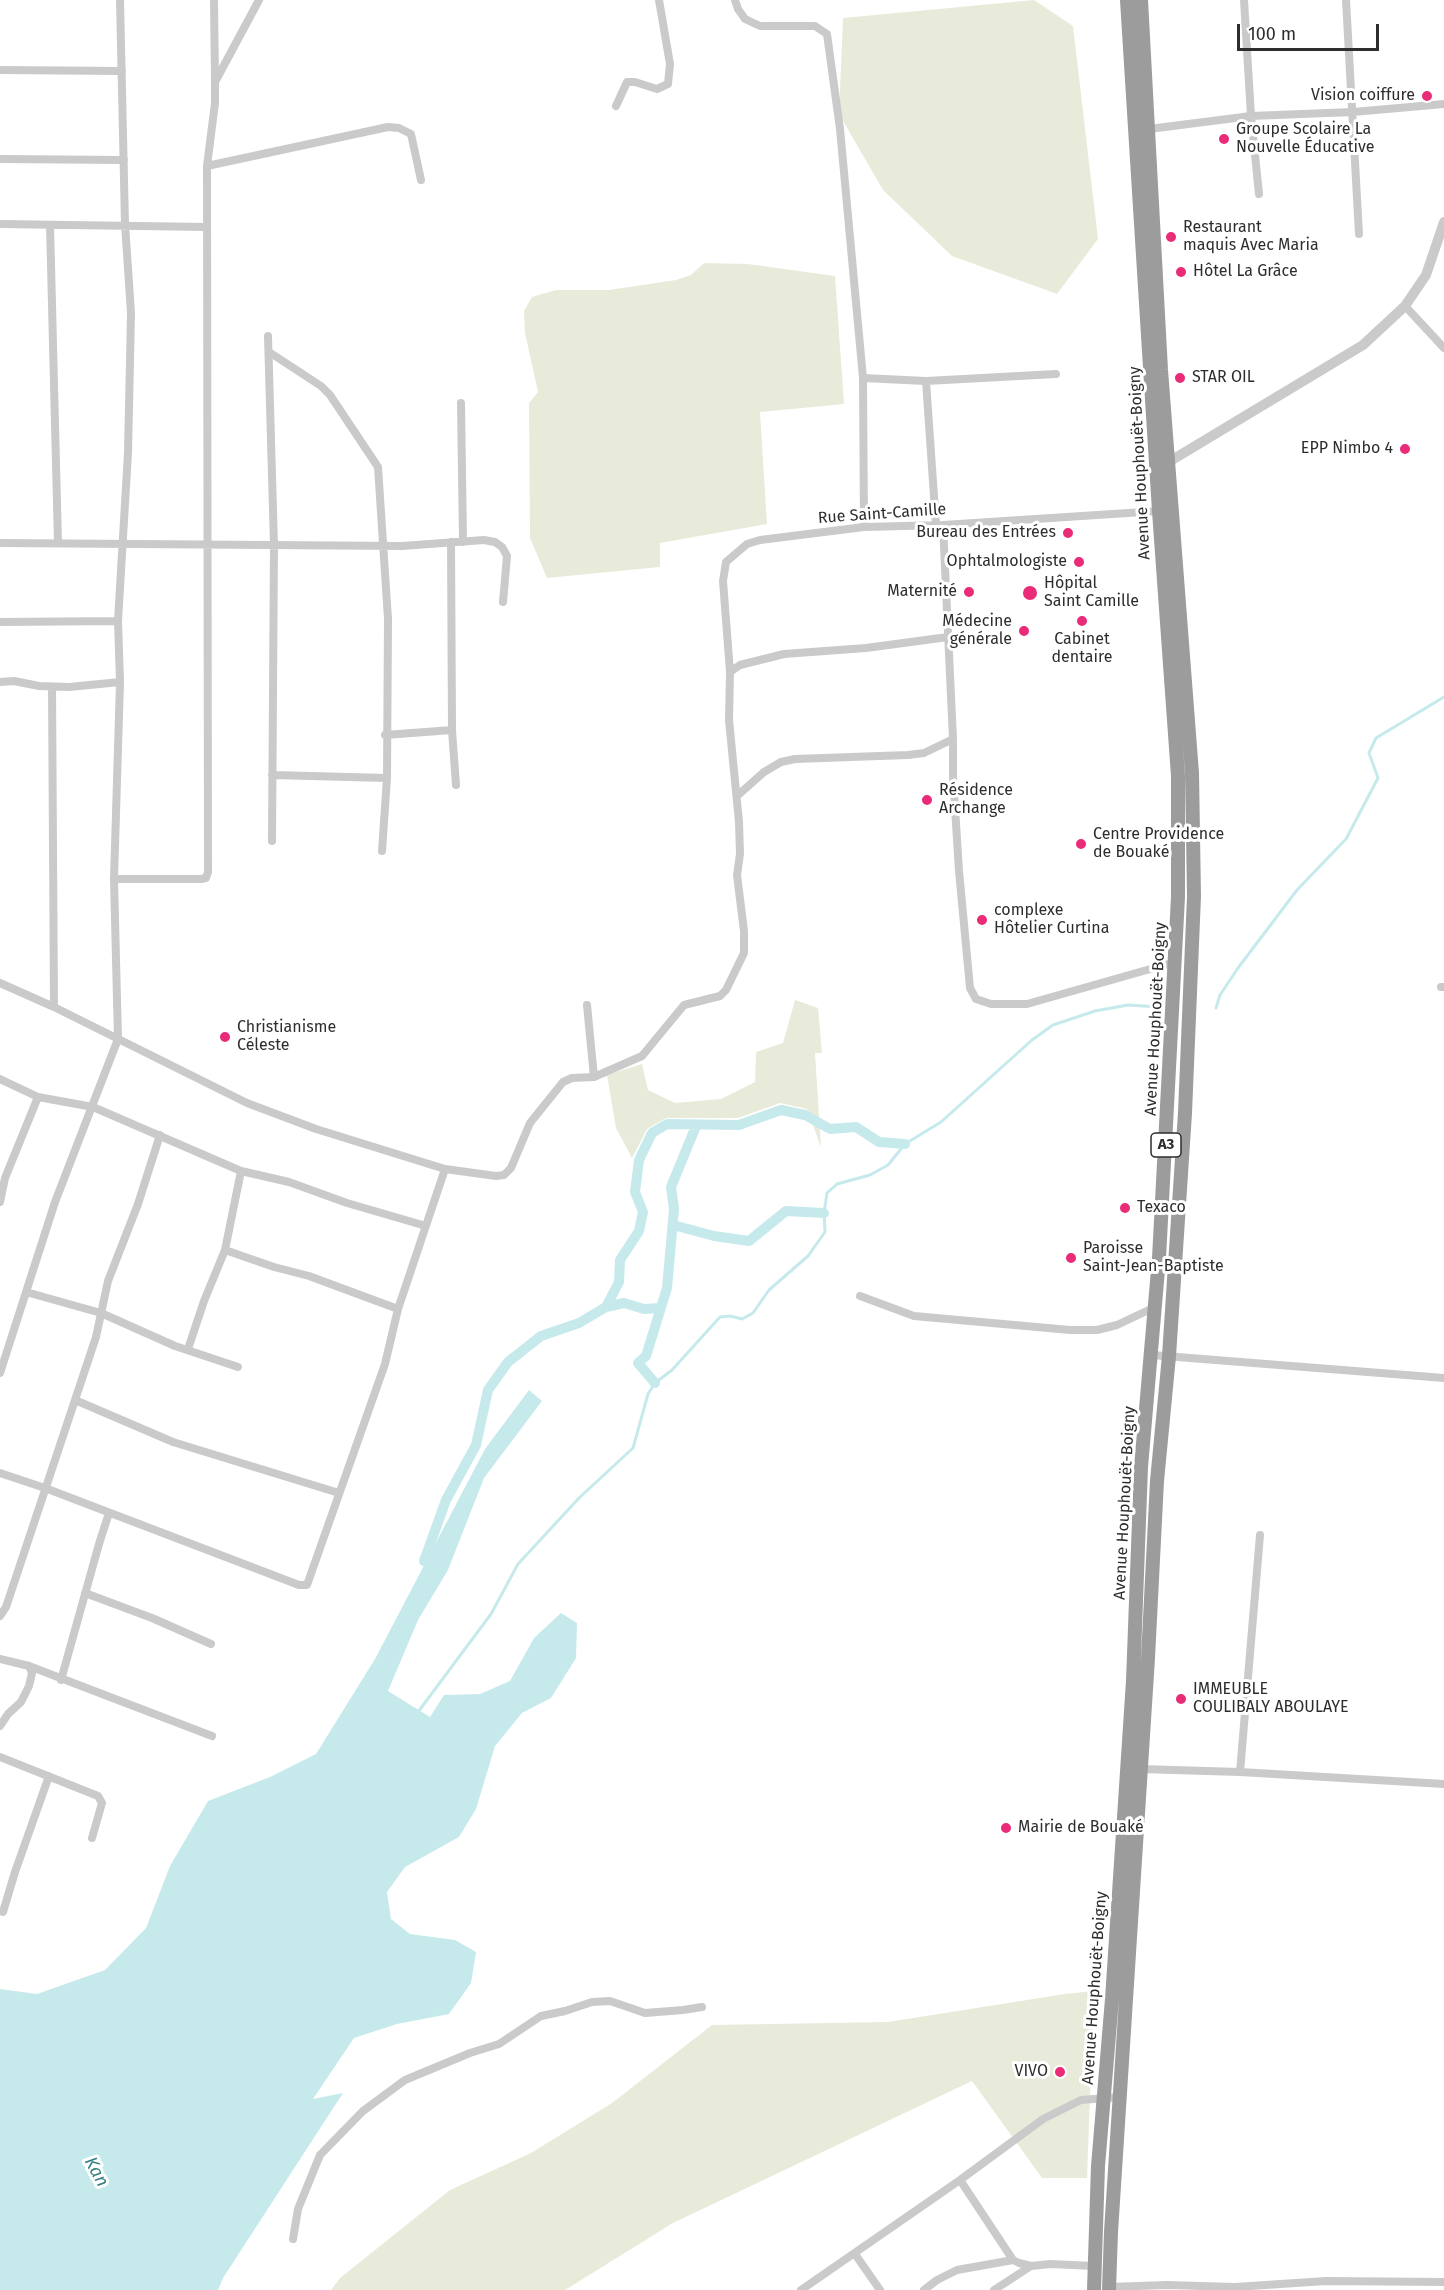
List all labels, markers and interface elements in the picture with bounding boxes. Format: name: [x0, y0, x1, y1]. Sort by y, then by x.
scale bar: [1240, 12, 1382, 50]
text: 100 m: [1248, 23, 1296, 45]
place label: Vision coiffure: [1311, 86, 1415, 106]
marker: Vision coiffure: [1420, 89, 1434, 103]
place label: Groupe Scolaire La Nouvelle Éducative: [1236, 120, 1374, 158]
marker: Groupe Scolaire La Nouvelle Éducative: [1217, 132, 1231, 146]
place label: Restaurant maquis Avec Maria: [1183, 218, 1319, 256]
marker: Restaurant maquis Avec Maria: [1164, 230, 1178, 244]
place label: Hôtel La Grâce: [1193, 262, 1298, 282]
marker: Hôtel La Grâce: [1174, 265, 1188, 279]
street label: Avenue Houphouët-Boigny: [1125, 366, 1155, 560]
place label: STAR OIL: [1192, 368, 1255, 388]
marker: STAR OIL: [1173, 371, 1187, 385]
place label: EPP Nimbo 4: [1301, 439, 1393, 459]
marker: EPP Nimbo 4: [1398, 442, 1412, 456]
street label: Rue Saint-Camille: [817, 500, 947, 528]
place label: Bureau des Entrées: [916, 523, 1056, 543]
marker: Bureau des Entrées: [1061, 526, 1075, 540]
place label: Ophtalmologiste: [947, 552, 1067, 572]
marker: Ophtalmologiste: [1072, 555, 1086, 569]
place label: Hôpital Saint Camille: [1044, 574, 1139, 612]
place label: Maternité: [887, 582, 957, 602]
marker: Hôpital Saint Camille: [1021, 584, 1039, 602]
marker: Maternité: [962, 585, 976, 599]
place label: Médecine générale: [942, 612, 1012, 650]
marker: Cabinet dentaire: [1075, 614, 1089, 628]
marker: Médecine générale: [1017, 624, 1031, 638]
place label: Cabinet dentaire: [1052, 630, 1112, 668]
place label: Résidence Archange: [939, 781, 1013, 819]
marker: Résidence Archange: [920, 793, 934, 807]
place label: Centre Providence de Bouaké: [1093, 825, 1224, 863]
marker: Centre Providence de Bouaké: [1074, 837, 1088, 851]
place label: complexe Hôtelier Curtina: [994, 901, 1109, 939]
marker: complexe Hôtelier Curtina: [975, 913, 989, 927]
street label: Avenue Houphouët-Boigny: [1141, 922, 1171, 1116]
place label: Christianisme Céleste: [237, 1018, 336, 1056]
marker: Christianisme Céleste: [218, 1030, 232, 1044]
road number: A3: [1151, 1133, 1181, 1157]
place label: Texaco: [1137, 1198, 1186, 1218]
marker: Texaco: [1118, 1201, 1132, 1215]
place label: Paroisse Saint-Jean-Baptiste: [1083, 1239, 1224, 1277]
marker: Paroisse Saint-Jean-Baptiste: [1064, 1251, 1078, 1265]
street label: Avenue Houphouët-Boigny: [1110, 1406, 1140, 1600]
place label: IMMEUBLE COULIBALY ABOULAYE: [1193, 1680, 1349, 1718]
marker: IMMEUBLE COULIBALY ABOULAYE: [1174, 1692, 1188, 1706]
place label: Mairie de Bouaké: [1018, 1818, 1144, 1838]
marker: Mairie de Bouaké: [999, 1821, 1013, 1835]
street label: Avenue Houphouët-Boigny: [1079, 1891, 1111, 2085]
place label: VIVO: [1014, 2062, 1048, 2082]
marker: VIVO: [1053, 2065, 1067, 2079]
water label: Kan: [79, 2153, 113, 2191]

